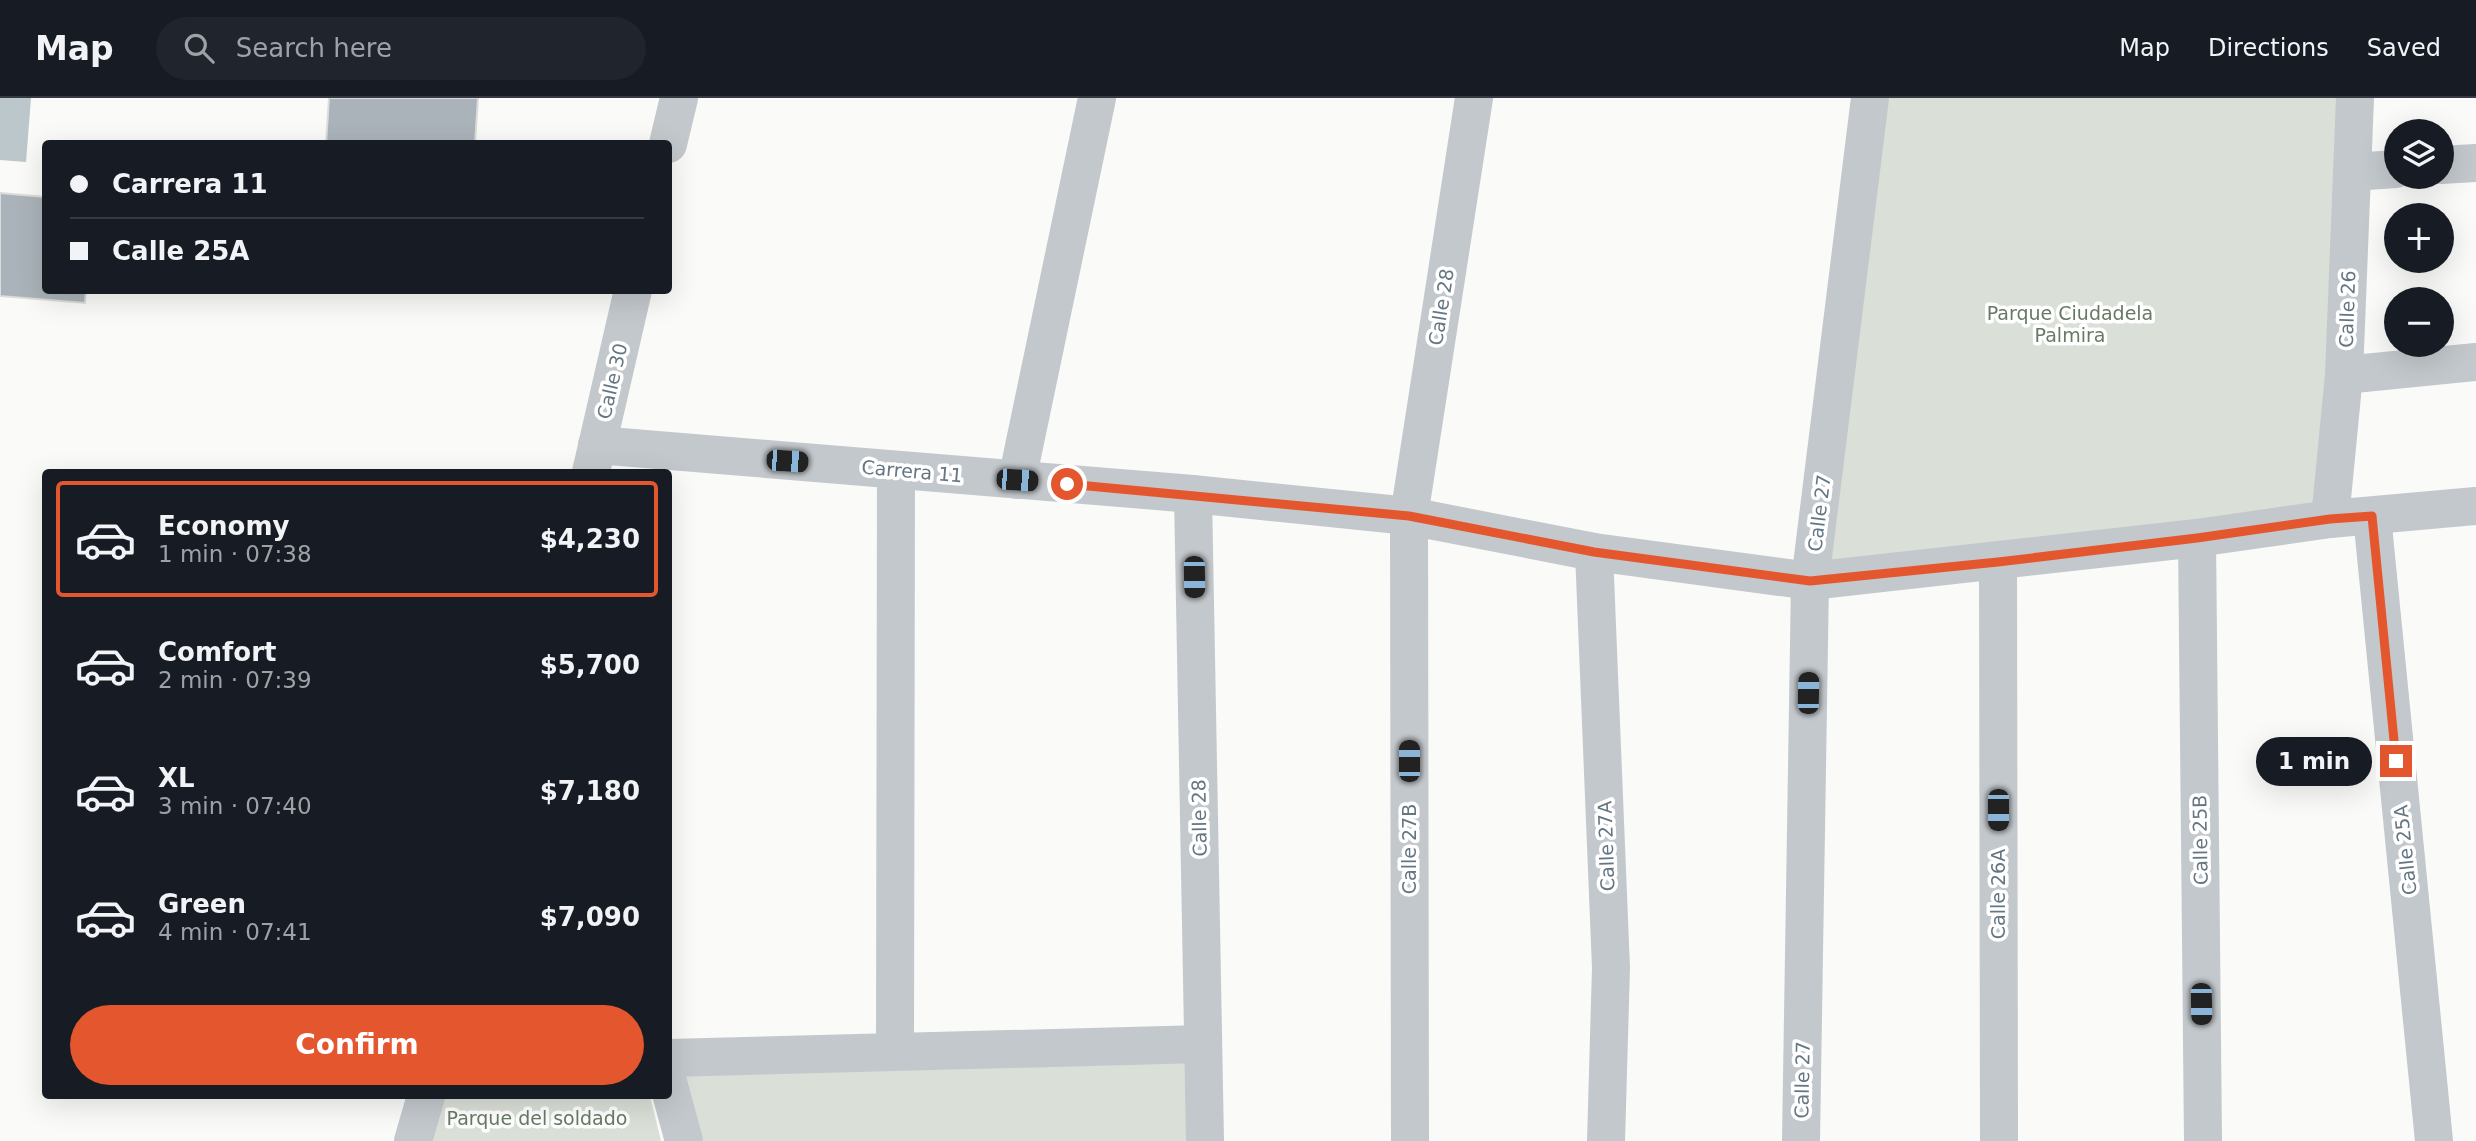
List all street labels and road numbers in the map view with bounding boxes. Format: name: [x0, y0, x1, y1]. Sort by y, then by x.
street label: Calle 28: [1424, 267, 1458, 347]
street label: Calle 26: [2335, 270, 2359, 348]
street label: Calle 30: [593, 341, 631, 421]
street label: Carrera 11: [861, 456, 963, 486]
street label: Calle 27: [1803, 473, 1835, 553]
street label: Calle 28: [1187, 779, 1211, 857]
street label: Calle 25B: [2188, 795, 2212, 885]
street label: Calle 27A: [1593, 800, 1619, 892]
street label: Calle 27B: [1398, 804, 1420, 894]
street label: Calle 25A: [2389, 804, 2421, 896]
street label: Calle 26A: [1987, 849, 2009, 939]
street label: Calle 27: [1790, 1041, 1814, 1119]

